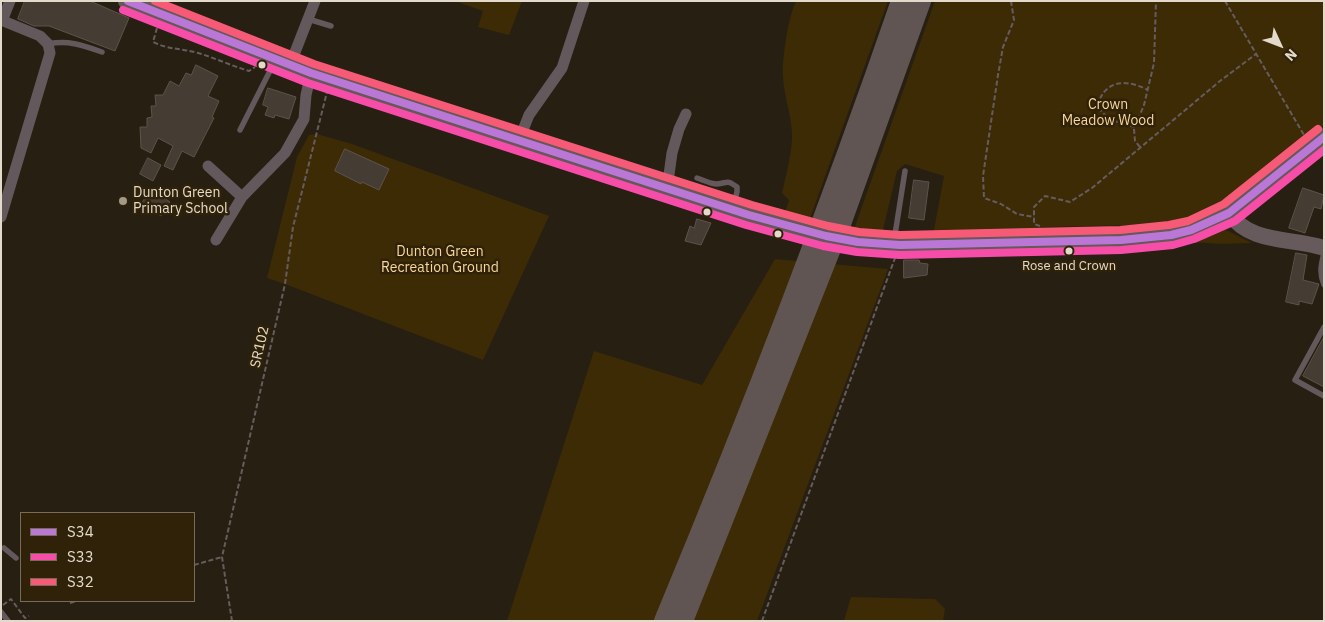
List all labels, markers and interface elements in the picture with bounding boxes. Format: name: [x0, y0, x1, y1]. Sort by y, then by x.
north arrow: [1255, 20, 1305, 70]
text: N: [1281, 45, 1301, 65]
unlabelled marker: [257, 60, 267, 70]
park label: Crown Meadow Wood: [1062, 97, 1154, 130]
place label: Dunton Green Primary School: [133, 185, 228, 218]
marker: Dunton Green Primary School: [117, 195, 129, 207]
unlabelled marker: [702, 207, 712, 217]
unlabelled marker: [773, 229, 783, 239]
park label: Dunton Green Recreation Ground: [381, 244, 499, 276]
marker: Rose and Crown: [1064, 246, 1074, 256]
place label: Rose and Crown: [1022, 258, 1116, 274]
street label: SR102: [247, 325, 273, 369]
legend: [20, 512, 195, 602]
text: S34: [67, 522, 94, 541]
text: S33: [67, 547, 94, 566]
text: S32: [67, 572, 94, 591]

